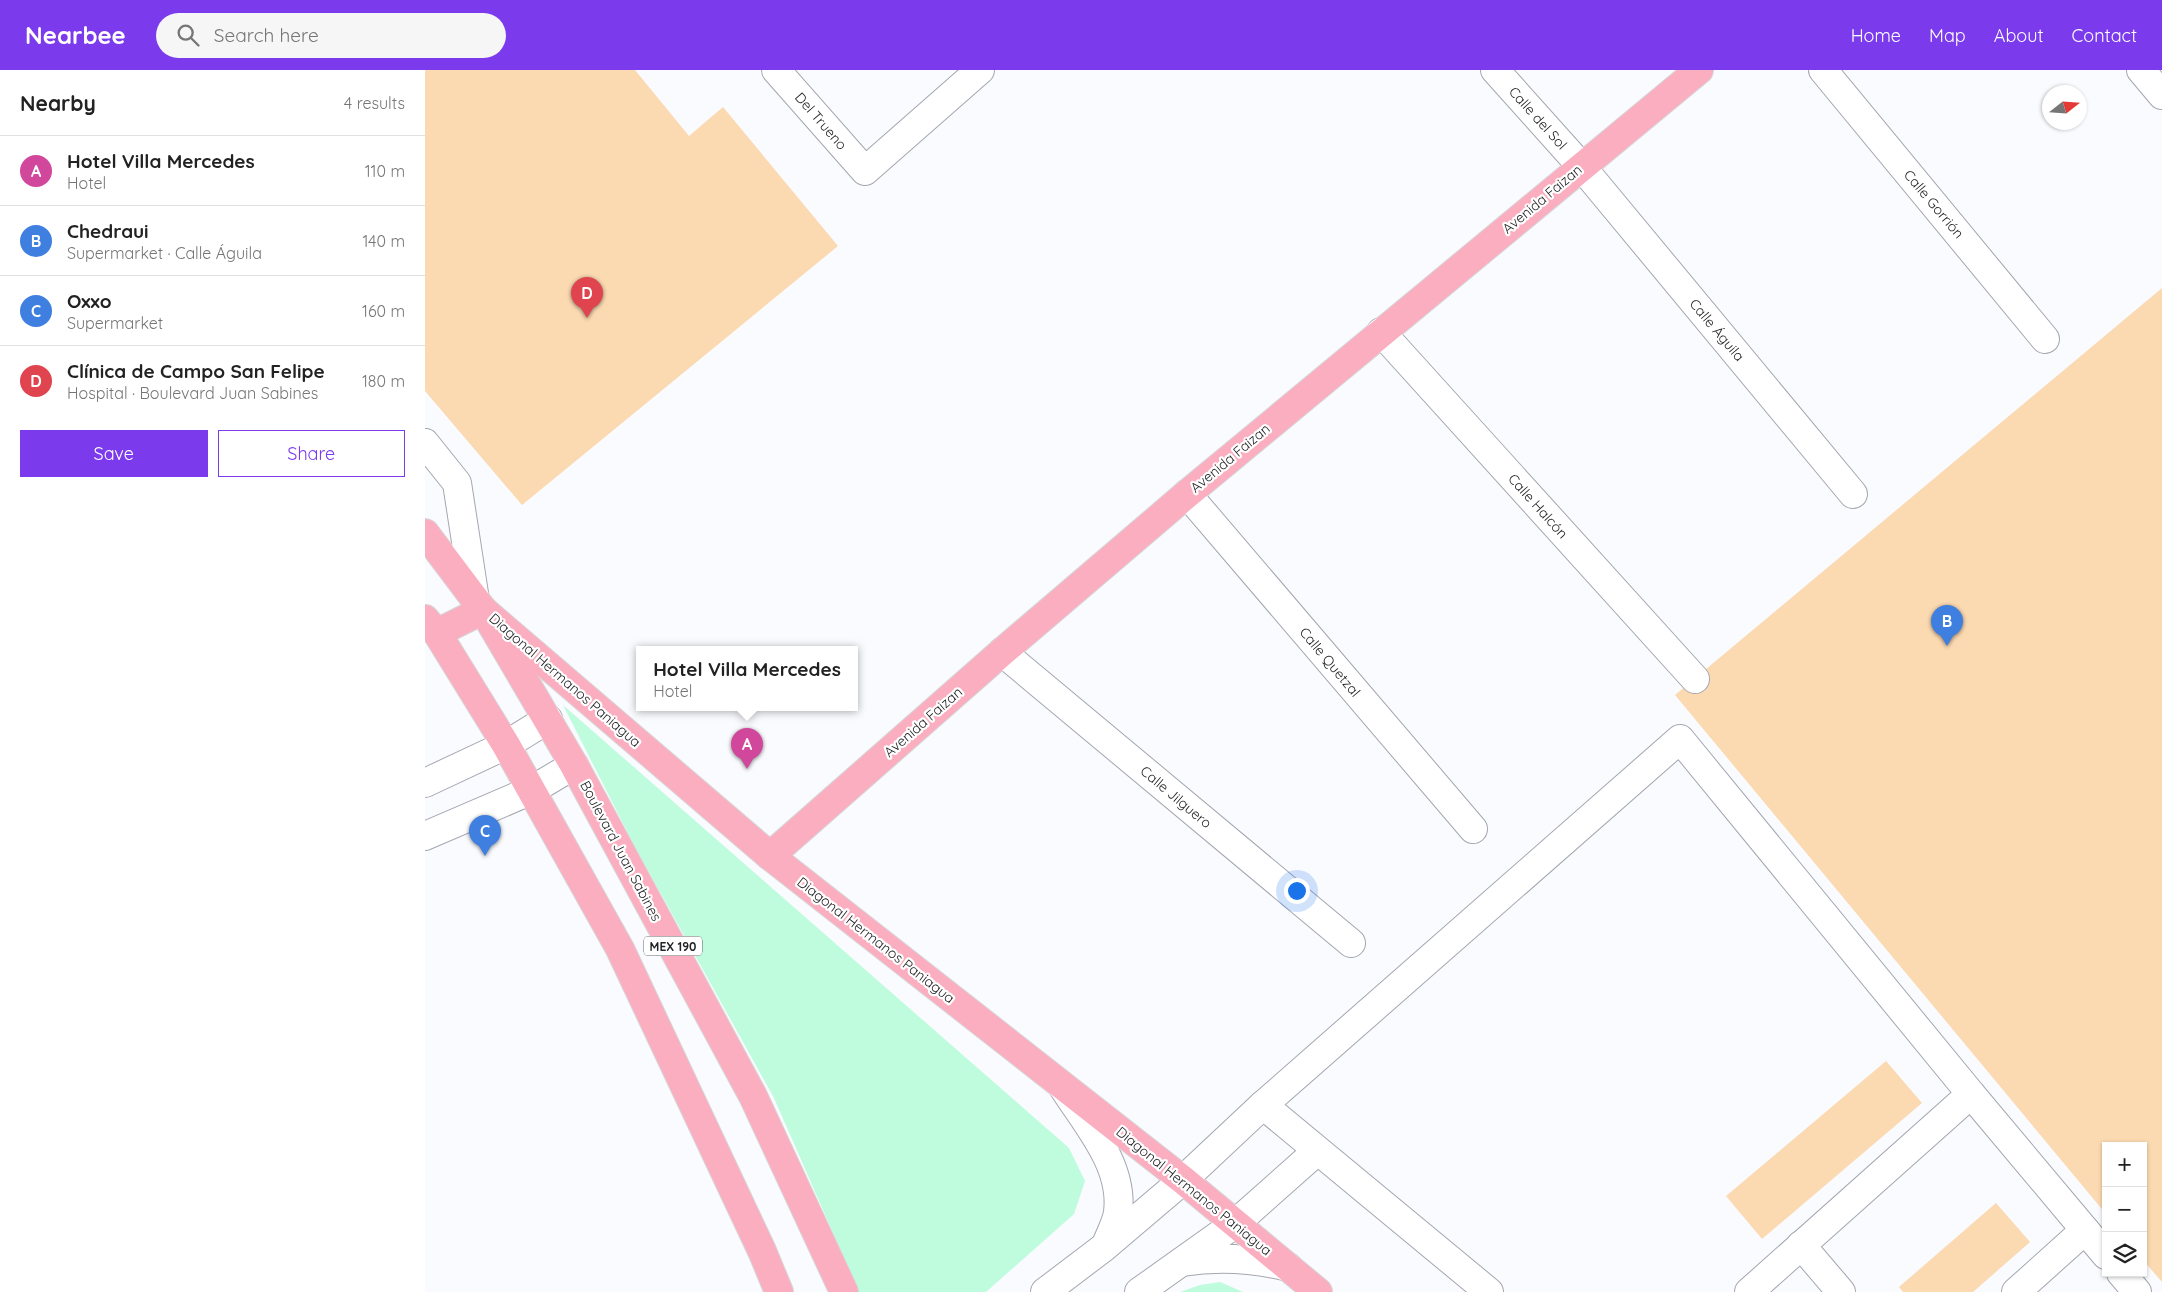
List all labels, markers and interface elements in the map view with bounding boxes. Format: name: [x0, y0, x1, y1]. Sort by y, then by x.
search box: [156, 13, 506, 58]
text: Nearbee: [25, 20, 126, 50]
icon: search: [174, 21, 202, 49]
text: Search here: [214, 23, 319, 47]
text: Home: [1851, 24, 1901, 47]
text: Map: [1929, 24, 1966, 47]
text: About: [1994, 24, 2044, 47]
text: Contact: [2072, 24, 2137, 47]
street label: Calle del Sol: [1505, 83, 1571, 153]
north arrow: [2042, 85, 2087, 130]
street label: Del Trueno: [791, 88, 851, 154]
text: Nearby: [20, 90, 96, 116]
text: 4 results: [344, 93, 405, 113]
text: Hotel Villa Mercedes: [67, 149, 255, 173]
text: A: [31, 161, 41, 181]
text: 110 m: [365, 161, 405, 181]
street label: Avenida Faizan: [1499, 161, 1585, 237]
street label: Calle Gorrión: [1900, 166, 1968, 242]
text: Hotel: [67, 173, 106, 193]
text: Chedraui: [67, 219, 149, 243]
text: B: [31, 231, 41, 251]
text: 140 m: [362, 231, 405, 251]
text: Supermarket · Calle Águila: [67, 243, 262, 263]
pin: D: [571, 277, 603, 318]
text: Oxxo: [67, 289, 112, 313]
street label: Calle Águila: [1686, 295, 1748, 365]
text: C: [31, 301, 41, 321]
text: 160 m: [362, 301, 405, 321]
text: Supermarket: [67, 313, 163, 333]
text: Clínica de Campo San Felipe: [67, 359, 325, 383]
text: D: [30, 371, 42, 391]
text: 180 m: [362, 371, 405, 391]
text: Hospital · Boulevard Juan Sabines: [67, 383, 318, 403]
street label: Avenida Faizan: [1187, 420, 1273, 496]
button: Save: [20, 430, 208, 477]
button: Share: [218, 430, 405, 477]
street label: Calle Halcón: [1504, 470, 1572, 542]
pin: B: [1931, 605, 1963, 646]
street label: Diagonal Hermanos Paniagua: [485, 609, 645, 751]
street label: Calle Quetzal: [1296, 623, 1364, 701]
popup: [636, 646, 858, 711]
text: Hotel Villa Mercedes: [653, 657, 841, 681]
text: Hotel: [653, 681, 692, 701]
street label: Avenida Faizan: [880, 683, 966, 761]
pin: A: [731, 728, 763, 769]
street label: Calle Jilguero: [1137, 762, 1215, 832]
street label: Boulevard Juan Sabines: [576, 778, 666, 924]
pin: C: [469, 815, 501, 856]
street label: Diagonal Hermanos Paniagua: [794, 873, 958, 1007]
your location: [1284, 878, 1310, 904]
road number: MEX 190: [644, 936, 702, 956]
street label: Diagonal Hermanos Paniagua: [1113, 1123, 1275, 1259]
map controls: [2102, 1142, 2147, 1277]
button: +: [2102, 1142, 2147, 1187]
button: −: [2102, 1187, 2147, 1232]
button: layers: [2102, 1232, 2147, 1277]

